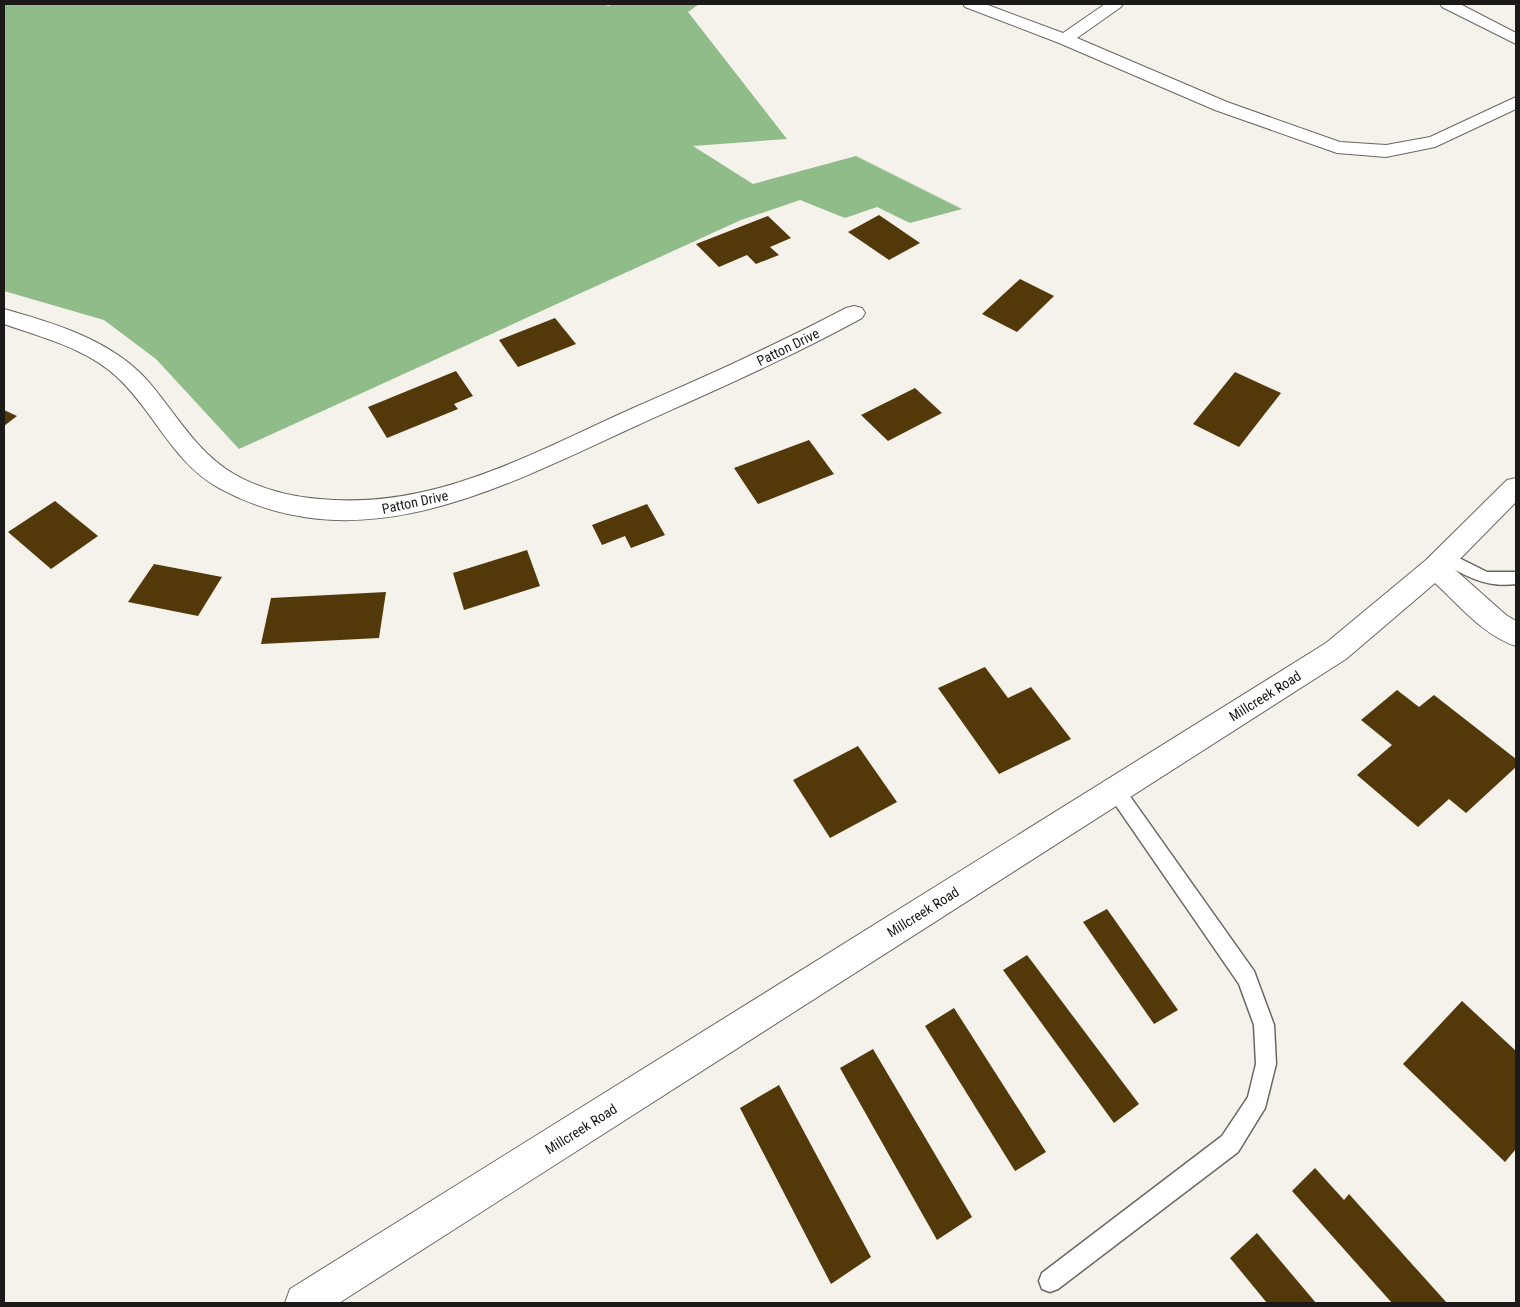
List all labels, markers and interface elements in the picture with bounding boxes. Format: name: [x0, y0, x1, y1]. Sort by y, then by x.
street label: Patton Drive: [754, 325, 822, 369]
street label: Patton Drive: [380, 487, 450, 517]
street label: Millcreek Road: [1226, 668, 1304, 724]
street label: Millcreek Road: [884, 884, 962, 940]
street label: Millcreek Road: [542, 1101, 620, 1157]

